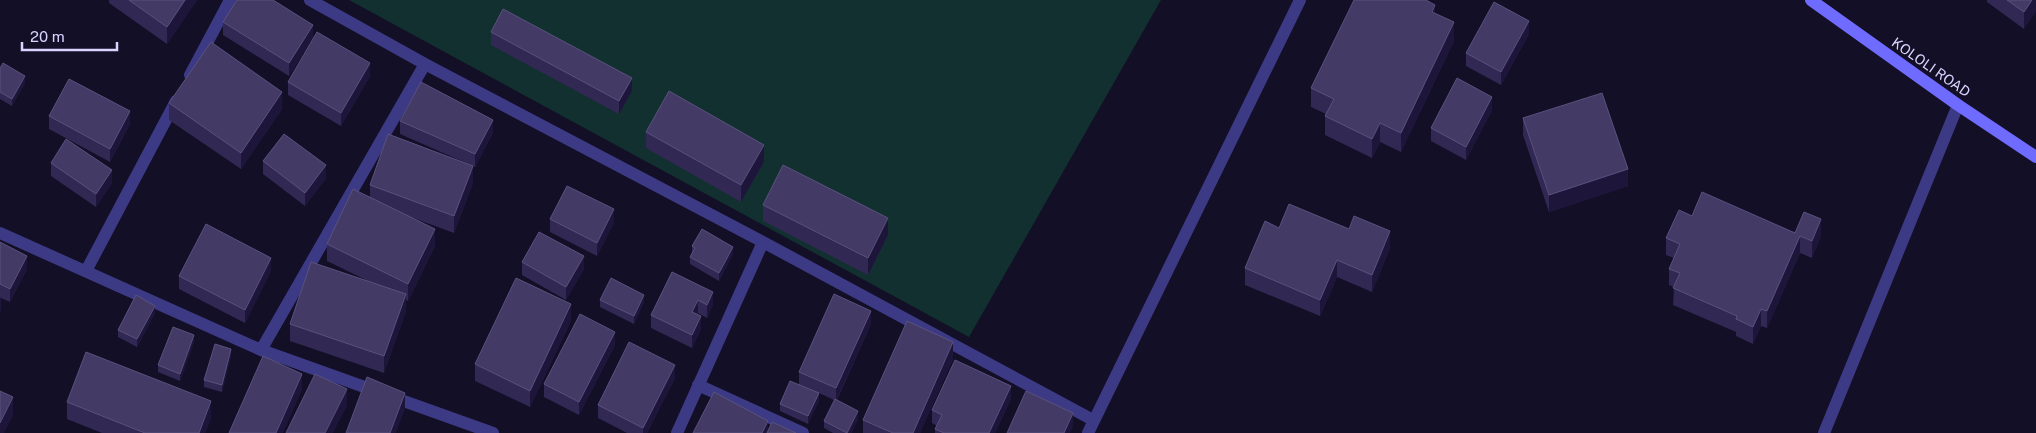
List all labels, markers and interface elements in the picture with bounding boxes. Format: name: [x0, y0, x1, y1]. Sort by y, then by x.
scale bar: [22, 20, 118, 52]
text: 20 m: [30, 28, 65, 45]
street label: KOLOLI ROAD: [1889, 34, 1973, 100]

